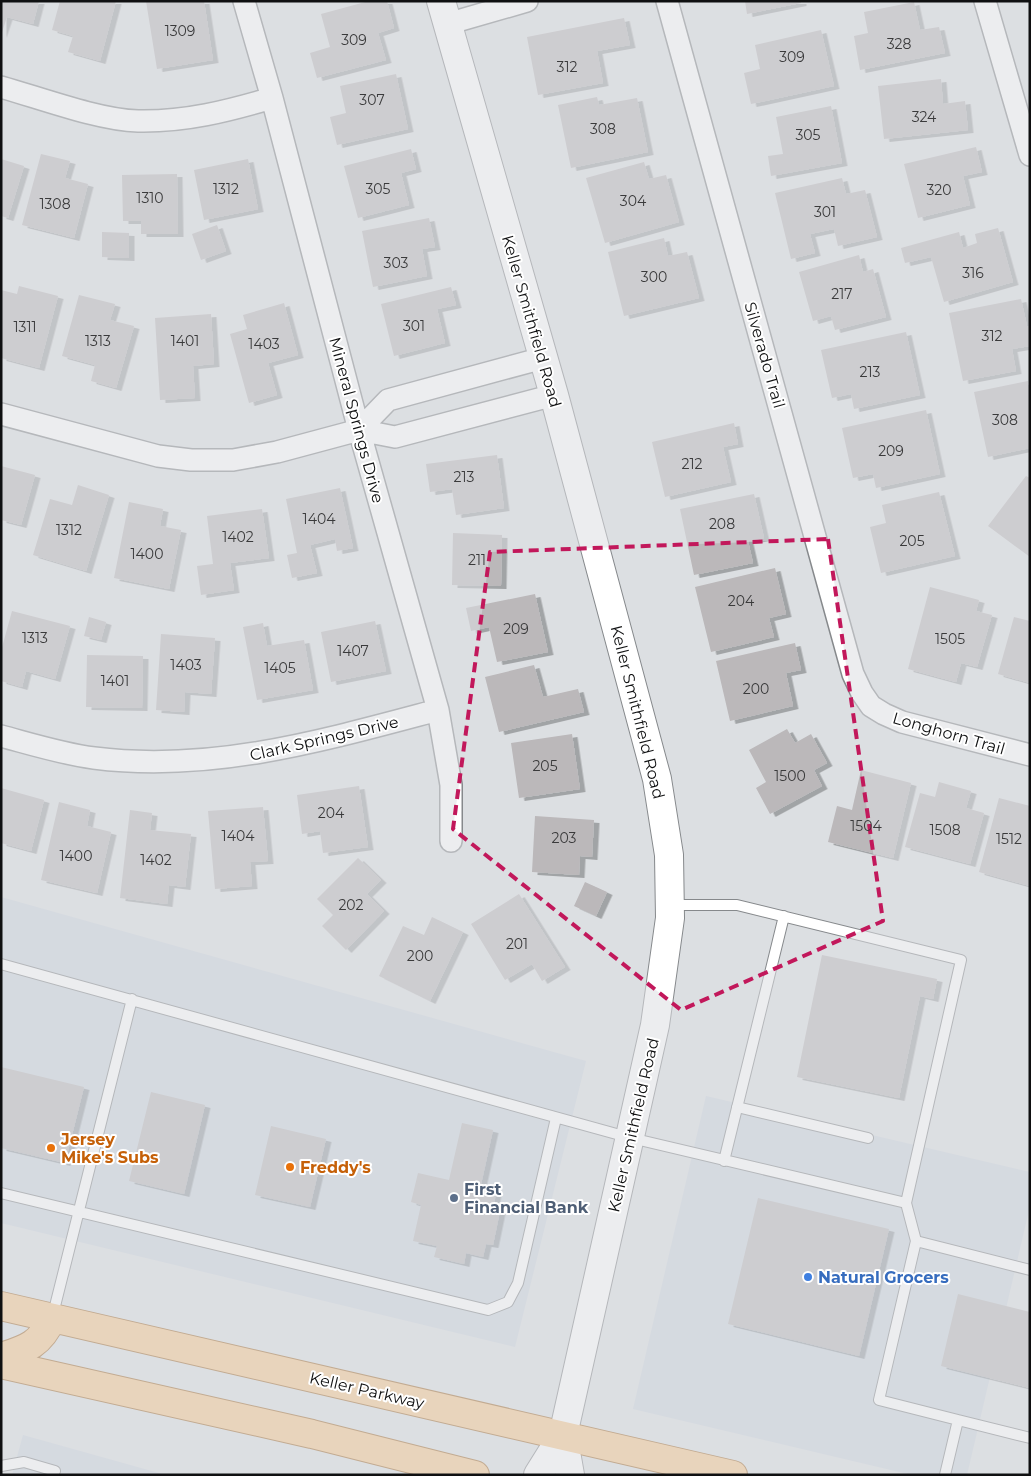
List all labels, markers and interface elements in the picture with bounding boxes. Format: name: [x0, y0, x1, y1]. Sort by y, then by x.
house number: 1309: [165, 22, 195, 40]
house number: 309: [341, 31, 367, 49]
house number: 328: [887, 35, 911, 53]
house number: 309: [779, 48, 805, 66]
house number: 312: [557, 58, 577, 76]
house number: 307: [359, 91, 385, 109]
house number: 324: [912, 108, 937, 126]
house number: 308: [590, 120, 616, 138]
house number: 305: [795, 126, 821, 144]
house number: 1312: [213, 180, 239, 198]
house number: 305: [365, 180, 391, 198]
house number: 320: [926, 181, 952, 199]
house number: 1310: [136, 189, 164, 207]
house number: 304: [620, 192, 647, 210]
house number: 1308: [39, 195, 71, 213]
house number: 301: [814, 203, 836, 221]
street label: Keller Smithfield Road: [498, 233, 565, 410]
house number: 303: [384, 254, 409, 272]
house number: 316: [962, 264, 984, 282]
house number: 300: [641, 268, 667, 286]
house number: 217: [831, 285, 853, 303]
street label: Silverado Trail: [740, 300, 789, 410]
house number: 301: [403, 317, 425, 335]
house number: 1311: [13, 318, 37, 336]
house number: 312: [982, 327, 1002, 345]
house number: 1313: [85, 332, 111, 350]
house number: 1401: [171, 332, 199, 350]
house number: 1403: [248, 335, 280, 353]
street label: Mineral Springs Drive: [325, 335, 388, 505]
house number: 213: [860, 363, 881, 381]
house number: 308: [992, 411, 1018, 429]
house number: 209: [878, 442, 904, 460]
house number: 212: [682, 455, 703, 473]
house number: 213: [454, 468, 475, 486]
house number: 1404: [303, 510, 336, 528]
house number: 208: [709, 515, 735, 533]
house number: 1312: [56, 521, 82, 539]
house number: 1402: [222, 528, 254, 546]
house number: 205: [899, 532, 925, 550]
house number: 1400: [131, 545, 163, 563]
house number: 211: [468, 551, 486, 569]
house number: 204: [728, 592, 755, 610]
house number: 209: [503, 620, 529, 638]
street label: Keller Smithfield Road: [607, 623, 668, 801]
house number: 1313: [22, 629, 48, 647]
house number: 1505: [935, 630, 965, 648]
house number: 1407: [337, 642, 369, 660]
house number: 1403: [170, 656, 202, 674]
house number: 1405: [264, 659, 296, 677]
house number: 1401: [101, 672, 129, 690]
house number: 200: [743, 680, 769, 698]
street label: Longhorn Trail: [890, 708, 1007, 759]
street label: Clark Springs Drive: [248, 712, 400, 765]
house number: 205: [532, 757, 558, 775]
house number: 1500: [774, 767, 806, 785]
house number: 204: [318, 804, 345, 822]
house number: 1504: [850, 817, 882, 835]
house number: 1508: [929, 821, 961, 839]
house number: 1404: [222, 827, 255, 845]
house number: 203: [552, 829, 577, 847]
house number: 1512: [996, 830, 1022, 848]
house number: 1400: [60, 847, 92, 865]
house number: 1402: [140, 851, 172, 869]
house number: 202: [338, 896, 364, 914]
house number: 201: [506, 935, 528, 953]
house number: 200: [407, 947, 433, 965]
street label: Keller Smithfield Road: [604, 1036, 663, 1214]
place label: Jersey Mike's Subs: [60, 1130, 159, 1167]
marker: Jersey Mike's Subs: [45, 1142, 57, 1154]
place label: Freddy's: [300, 1158, 371, 1177]
marker: Freddy's: [284, 1161, 296, 1173]
place label: First Financial Bank: [464, 1180, 589, 1217]
marker: First Financial Bank: [448, 1192, 460, 1204]
place label: Natural Grocers: [818, 1268, 949, 1287]
marker: Natural Grocers: [802, 1271, 814, 1283]
street label: Keller Parkway: [308, 1368, 426, 1413]

